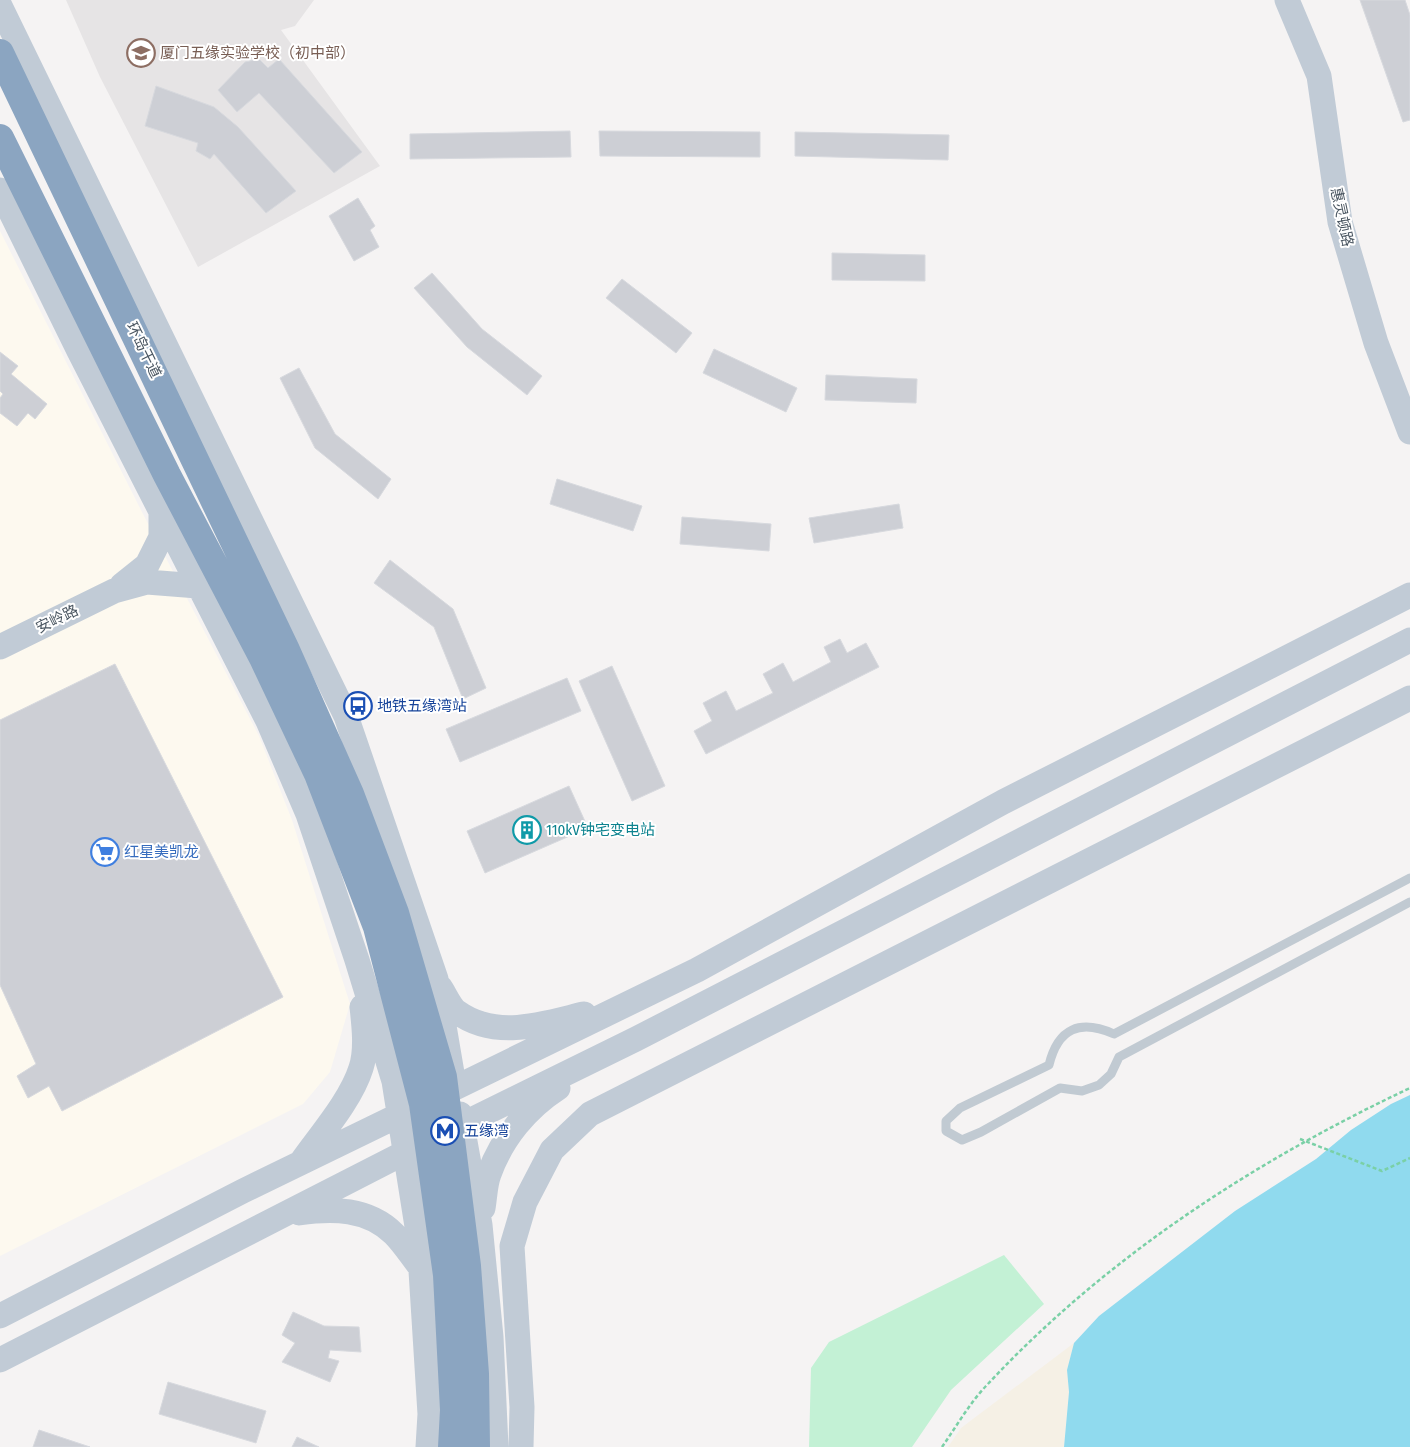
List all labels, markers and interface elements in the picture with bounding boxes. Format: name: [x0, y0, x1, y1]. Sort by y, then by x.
school or university icon: 厦门五缘实验学校（初中部）: [126, 38, 156, 68]
place label: 厦门五缘实验学校（初中部）: [160, 44, 355, 62]
street label: 惠灵顿路: [1327, 186, 1357, 248]
street label: 环岛干道: [123, 319, 165, 381]
street label: 安岭路: [33, 601, 81, 637]
bus stop icon: 地铁五缘湾站: [343, 691, 373, 721]
place label: 地铁五缘湾站: [377, 697, 467, 715]
building icon: 110kV钟宅变电站: [512, 815, 542, 845]
place label: 110kV钟宅变电站: [546, 821, 655, 839]
supermarket icon: 红星美凯龙: [90, 837, 120, 867]
place label: 红星美凯龙: [124, 843, 199, 861]
metro station icon: 五缘湾: [430, 1116, 460, 1146]
place label: 五缘湾: [464, 1122, 509, 1140]

